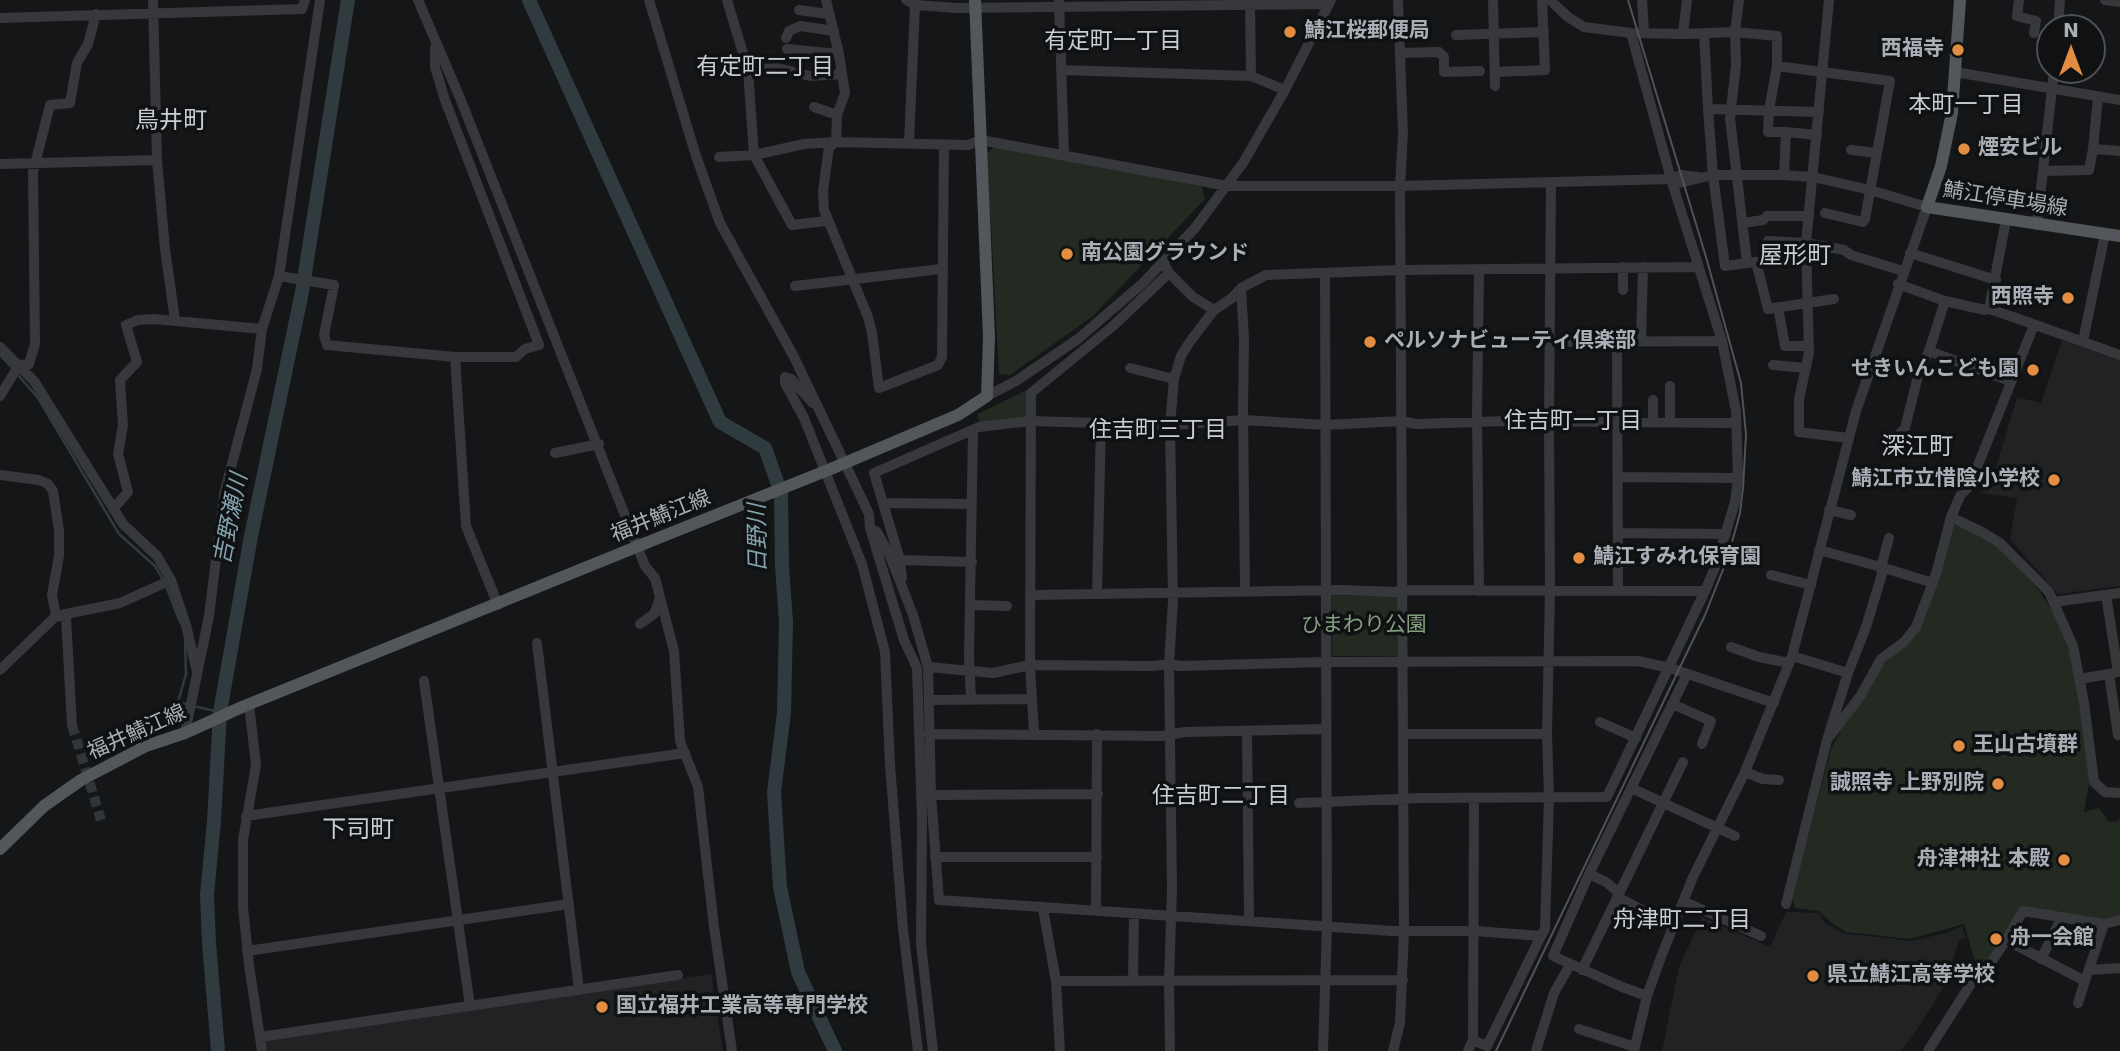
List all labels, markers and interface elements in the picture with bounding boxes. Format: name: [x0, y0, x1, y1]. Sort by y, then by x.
north arrow: [2036, 14, 2106, 84]
place label: 鯖江桜郵便局: [1304, 19, 1430, 45]
text: N: [2063, 19, 2079, 41]
marker: 鯖江桜郵便局: [1282, 24, 1298, 40]
district label: 有定町一丁目: [1044, 28, 1182, 56]
place label: 西福寺: [1881, 37, 1944, 63]
marker: 西福寺: [1950, 42, 1966, 58]
district label: 有定町二丁目: [696, 54, 834, 82]
district label: 本町一丁目: [1909, 92, 2023, 120]
district label: 鳥井町: [135, 108, 207, 136]
place label: 煙安ビル: [1978, 136, 2062, 162]
marker: 煙安ビル: [1956, 141, 1972, 157]
street label: 鯖江停車場線: [1941, 178, 2069, 222]
place label: 南公園グラウンド: [1081, 241, 1249, 267]
district label: 屋形町: [1759, 243, 1831, 271]
marker: 南公園グラウンド: [1059, 246, 1075, 262]
place label: 西照寺: [1991, 285, 2054, 311]
marker: 西照寺: [2060, 290, 2076, 306]
place label: ペルソナビューティ倶楽部: [1384, 329, 1636, 355]
marker: ペルソナビューティ倶楽部: [1362, 334, 1378, 350]
place label: せきいんこども園: [1851, 357, 2019, 383]
marker: せきいんこども園: [2025, 362, 2041, 378]
district label: 住吉町一丁目: [1504, 408, 1642, 436]
district label: 住吉町三丁目: [1089, 417, 1227, 445]
district label: 深江町: [1881, 434, 1953, 462]
place label: 鯖江市立惜陰小学校: [1851, 467, 2040, 493]
water label: 吉野瀬川: [210, 471, 254, 567]
marker: 鯖江市立惜陰小学校: [2046, 472, 2062, 488]
street label: 福井鯖江線: [608, 486, 714, 548]
water label: 日野川: [745, 503, 773, 573]
place label: 鯖江すみれ保育園: [1593, 545, 1761, 571]
marker: 鯖江すみれ保育園: [1571, 550, 1587, 566]
park label: ひまわり公園: [1301, 613, 1427, 639]
street label: 福井鯖江線: [84, 700, 190, 766]
place label: 王山古墳群: [1973, 733, 2078, 759]
marker: 王山古墳群: [1951, 738, 1967, 754]
place label: 誠照寺 上野別院: [1830, 771, 1984, 797]
marker: 誠照寺 上野別院: [1990, 776, 2006, 792]
district label: 住吉町二丁目: [1152, 783, 1290, 811]
district label: 下司町: [322, 817, 394, 845]
place label: 舟津神社 本殿: [1917, 847, 2050, 873]
marker: 舟津神社 本殿: [2056, 852, 2072, 868]
district label: 舟津町二丁目: [1613, 907, 1751, 935]
place label: 舟一会館: [2010, 926, 2094, 952]
marker: 舟一会館: [1988, 931, 2004, 947]
place label: 県立鯖江高等学校: [1827, 963, 1995, 989]
marker: 県立鯖江高等学校: [1805, 968, 1821, 984]
place label: 国立福井工業高等専門学校: [616, 994, 868, 1020]
marker: 国立福井工業高等専門学校: [594, 999, 610, 1015]

